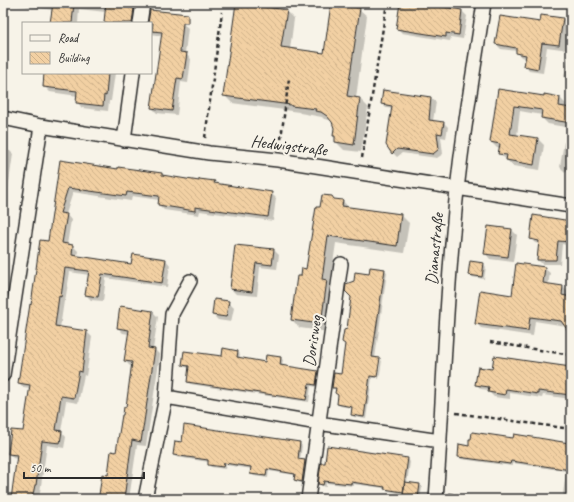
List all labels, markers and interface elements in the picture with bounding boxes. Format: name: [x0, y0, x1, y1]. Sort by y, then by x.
legend: [22, 22, 152, 74]
text: Road: [58, 30, 80, 46]
text: Building: [58, 50, 90, 66]
street label: Hedwigstraße: [250, 130, 330, 161]
street label: Dianastraße: [421, 211, 448, 286]
street label: Dorisweg: [299, 313, 327, 368]
scale bar: [24, 454, 144, 480]
text: 50 m: [30, 460, 52, 476]

